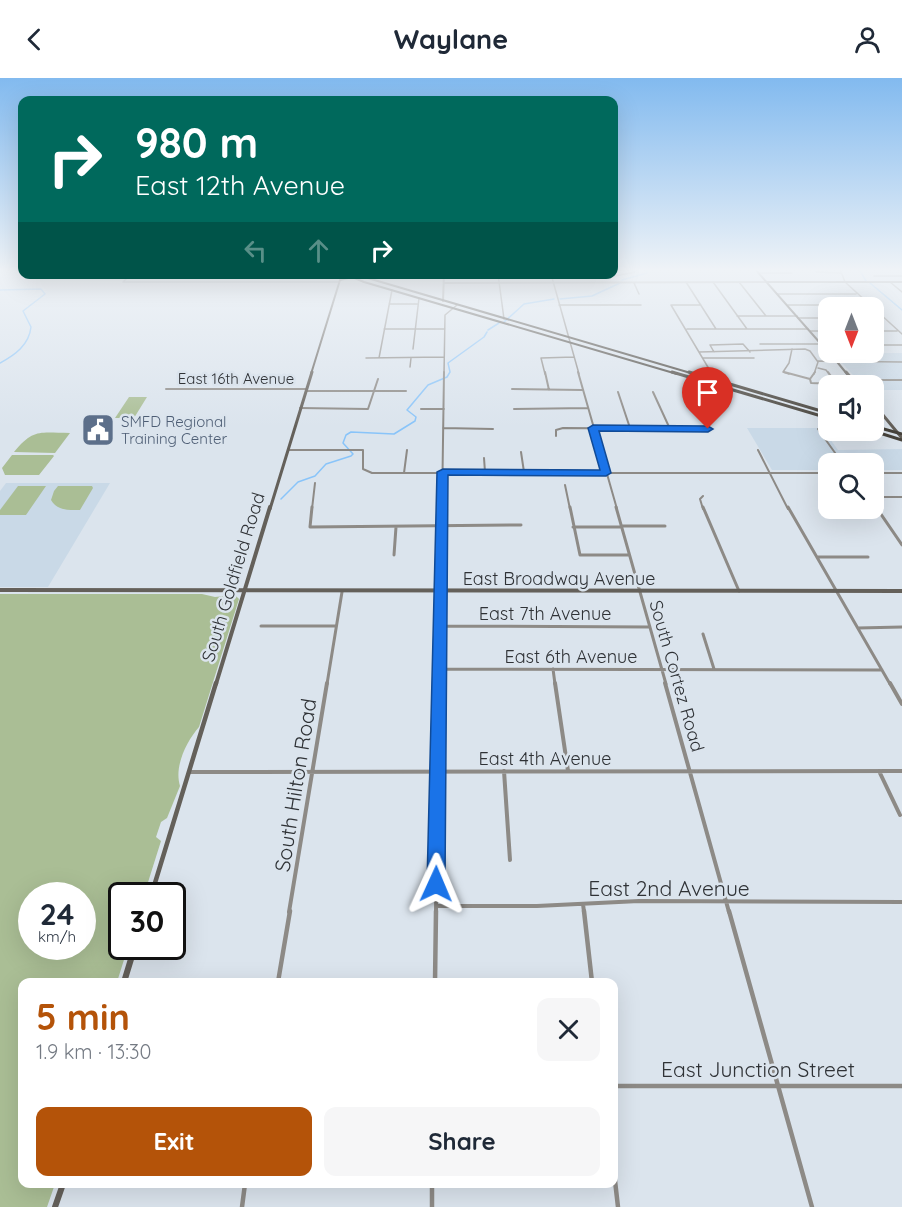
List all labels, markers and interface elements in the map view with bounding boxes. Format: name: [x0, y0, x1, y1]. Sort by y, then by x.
text: Waylane: [394, 22, 508, 56]
icon: back: [18, 23, 51, 56]
icon: person: [851, 23, 884, 56]
text: 980 m: [135, 116, 258, 169]
icon: right: [36, 120, 114, 198]
text: East 12th Avenue: [135, 168, 345, 202]
icon: left: [239, 234, 272, 267]
icon: ahead: [302, 234, 335, 267]
icon: right: [365, 234, 398, 267]
north arrow: [818, 297, 884, 363]
map controls: [818, 297, 884, 519]
pin: [682, 367, 733, 429]
street label: East 16th Avenue: [178, 369, 294, 388]
button: sound: [818, 375, 884, 441]
icon: arrive: [691, 376, 724, 409]
public building icon: SMFD Regional Training Center: [80, 412, 116, 448]
place label: SMFD Regional Training Center: [121, 412, 227, 448]
button: search: [818, 453, 884, 519]
street label: South Goldfield Road: [196, 490, 270, 664]
street label: East Broadway Avenue: [463, 567, 655, 590]
street label: South Cortez Road: [644, 598, 710, 754]
street label: East 7th Avenue: [479, 602, 611, 625]
street label: East 6th Avenue: [504, 645, 638, 668]
street label: South Hilton Road: [268, 696, 322, 874]
street label: East 4th Avenue: [479, 747, 611, 770]
position arrow: [404, 852, 468, 916]
street label: East 2nd Avenue: [588, 875, 750, 901]
speed limit sign: 30: [108, 882, 186, 960]
text: 24: [40, 895, 74, 933]
text: km/h: [38, 927, 76, 946]
text: 5 min: [36, 994, 130, 1039]
button: close: [537, 998, 600, 1061]
text: 1.9 km · 13:30: [36, 1039, 151, 1064]
street label: East Junction Street: [661, 1056, 855, 1082]
button: Exit: [36, 1107, 312, 1176]
button: Share: [324, 1107, 600, 1176]

